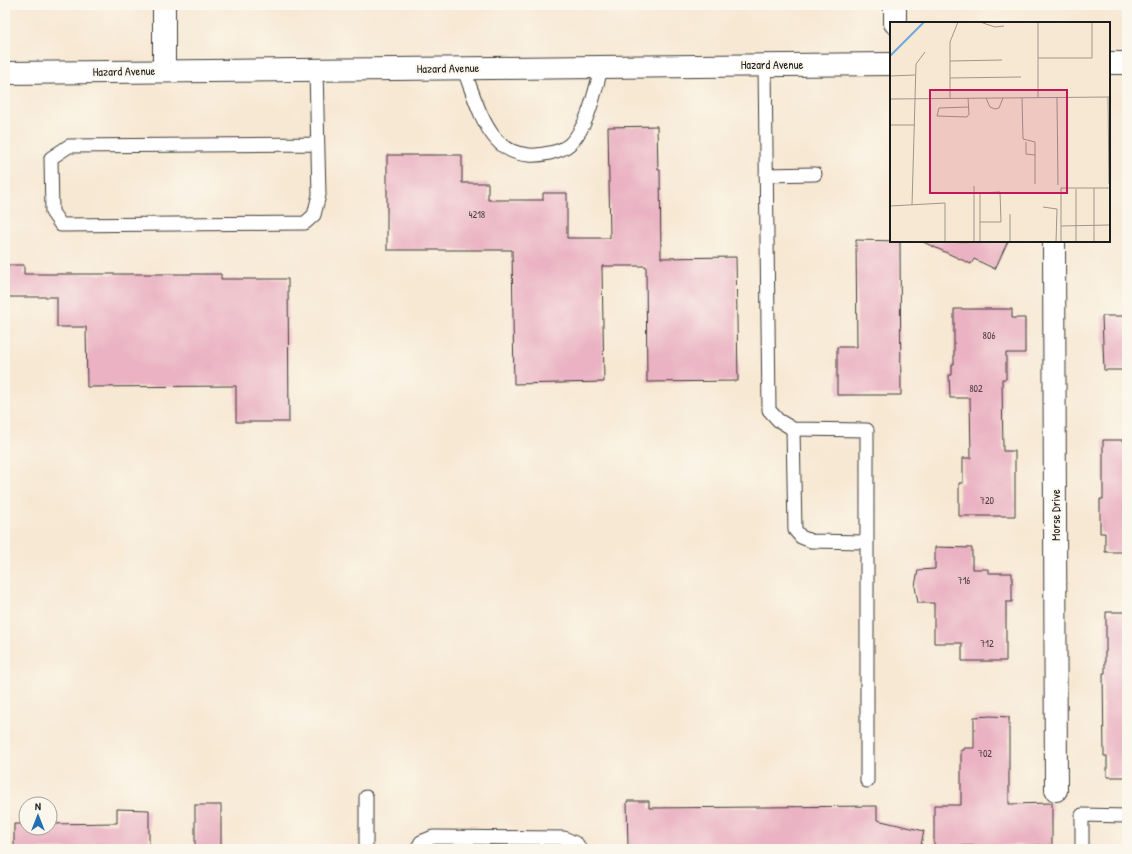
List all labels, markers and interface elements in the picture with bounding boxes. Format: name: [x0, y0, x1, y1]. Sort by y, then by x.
inset map: [890, 22, 1110, 242]
street label: Hazard Avenue: [741, 56, 804, 73]
street label: Hazard Avenue: [417, 59, 480, 77]
street label: Hazard Avenue: [93, 62, 156, 80]
house number: 4218: [469, 208, 485, 221]
house number: 806: [983, 329, 995, 342]
house number: 802: [969, 382, 983, 395]
street label: Morse Drive: [1047, 489, 1064, 541]
house number: 720: [980, 494, 995, 507]
house number: 716: [958, 574, 970, 587]
house number: 712: [980, 637, 994, 650]
house number: 702: [978, 747, 992, 760]
north arrow: [18, 796, 58, 836]
text: N: [35, 799, 41, 813]

